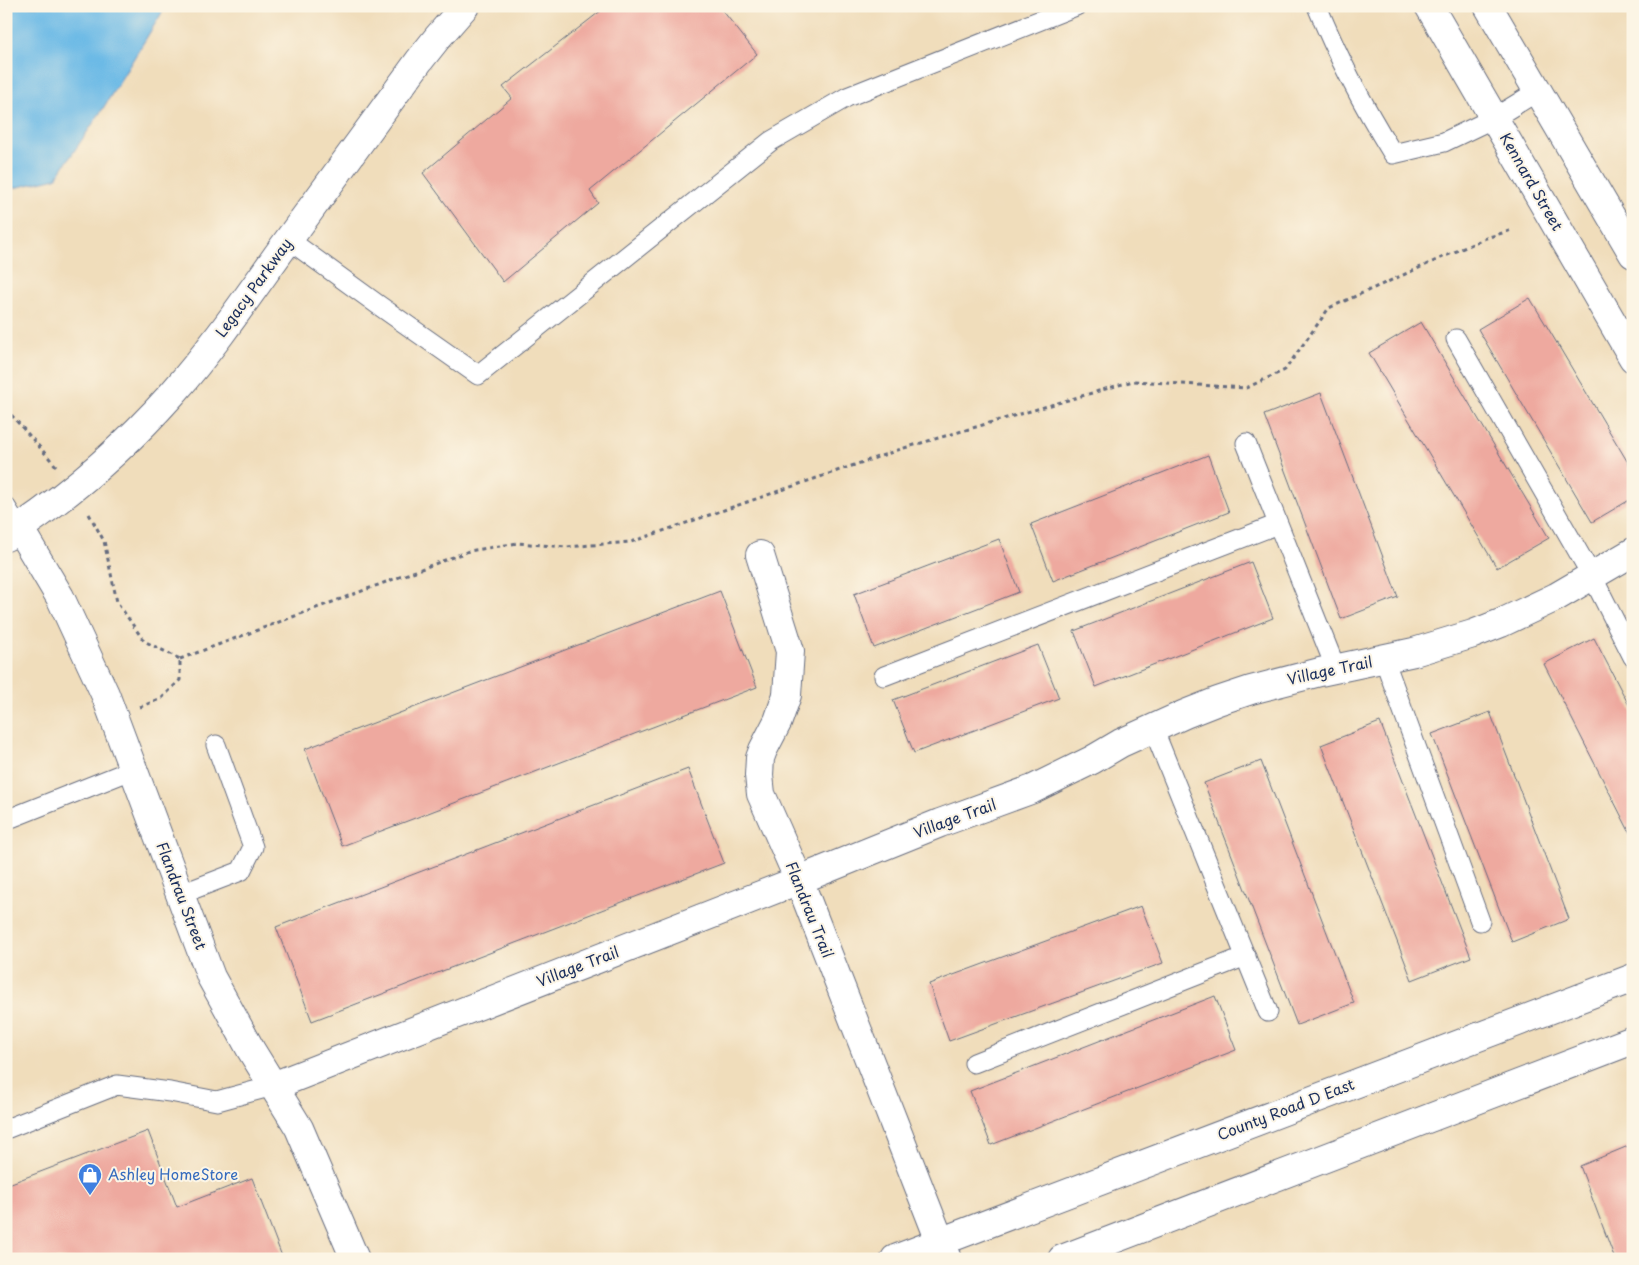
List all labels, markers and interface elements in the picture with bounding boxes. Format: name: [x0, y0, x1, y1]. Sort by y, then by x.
street label: Kennard Street: [1495, 128, 1570, 235]
street label: Legacy Parkway: [209, 233, 297, 342]
street label: Village Trail: [1285, 649, 1375, 690]
street label: Village Trail: [910, 792, 999, 843]
street label: Flandrau Street: [151, 838, 214, 953]
street label: Flandrau Trail: [781, 858, 840, 961]
street label: Village Trail: [533, 939, 622, 992]
street label: County Road D East: [1213, 1072, 1357, 1145]
shop icon: Ashley HomeStore: [77, 1162, 103, 1196]
place label: Ashley HomeStore: [108, 1162, 238, 1185]

